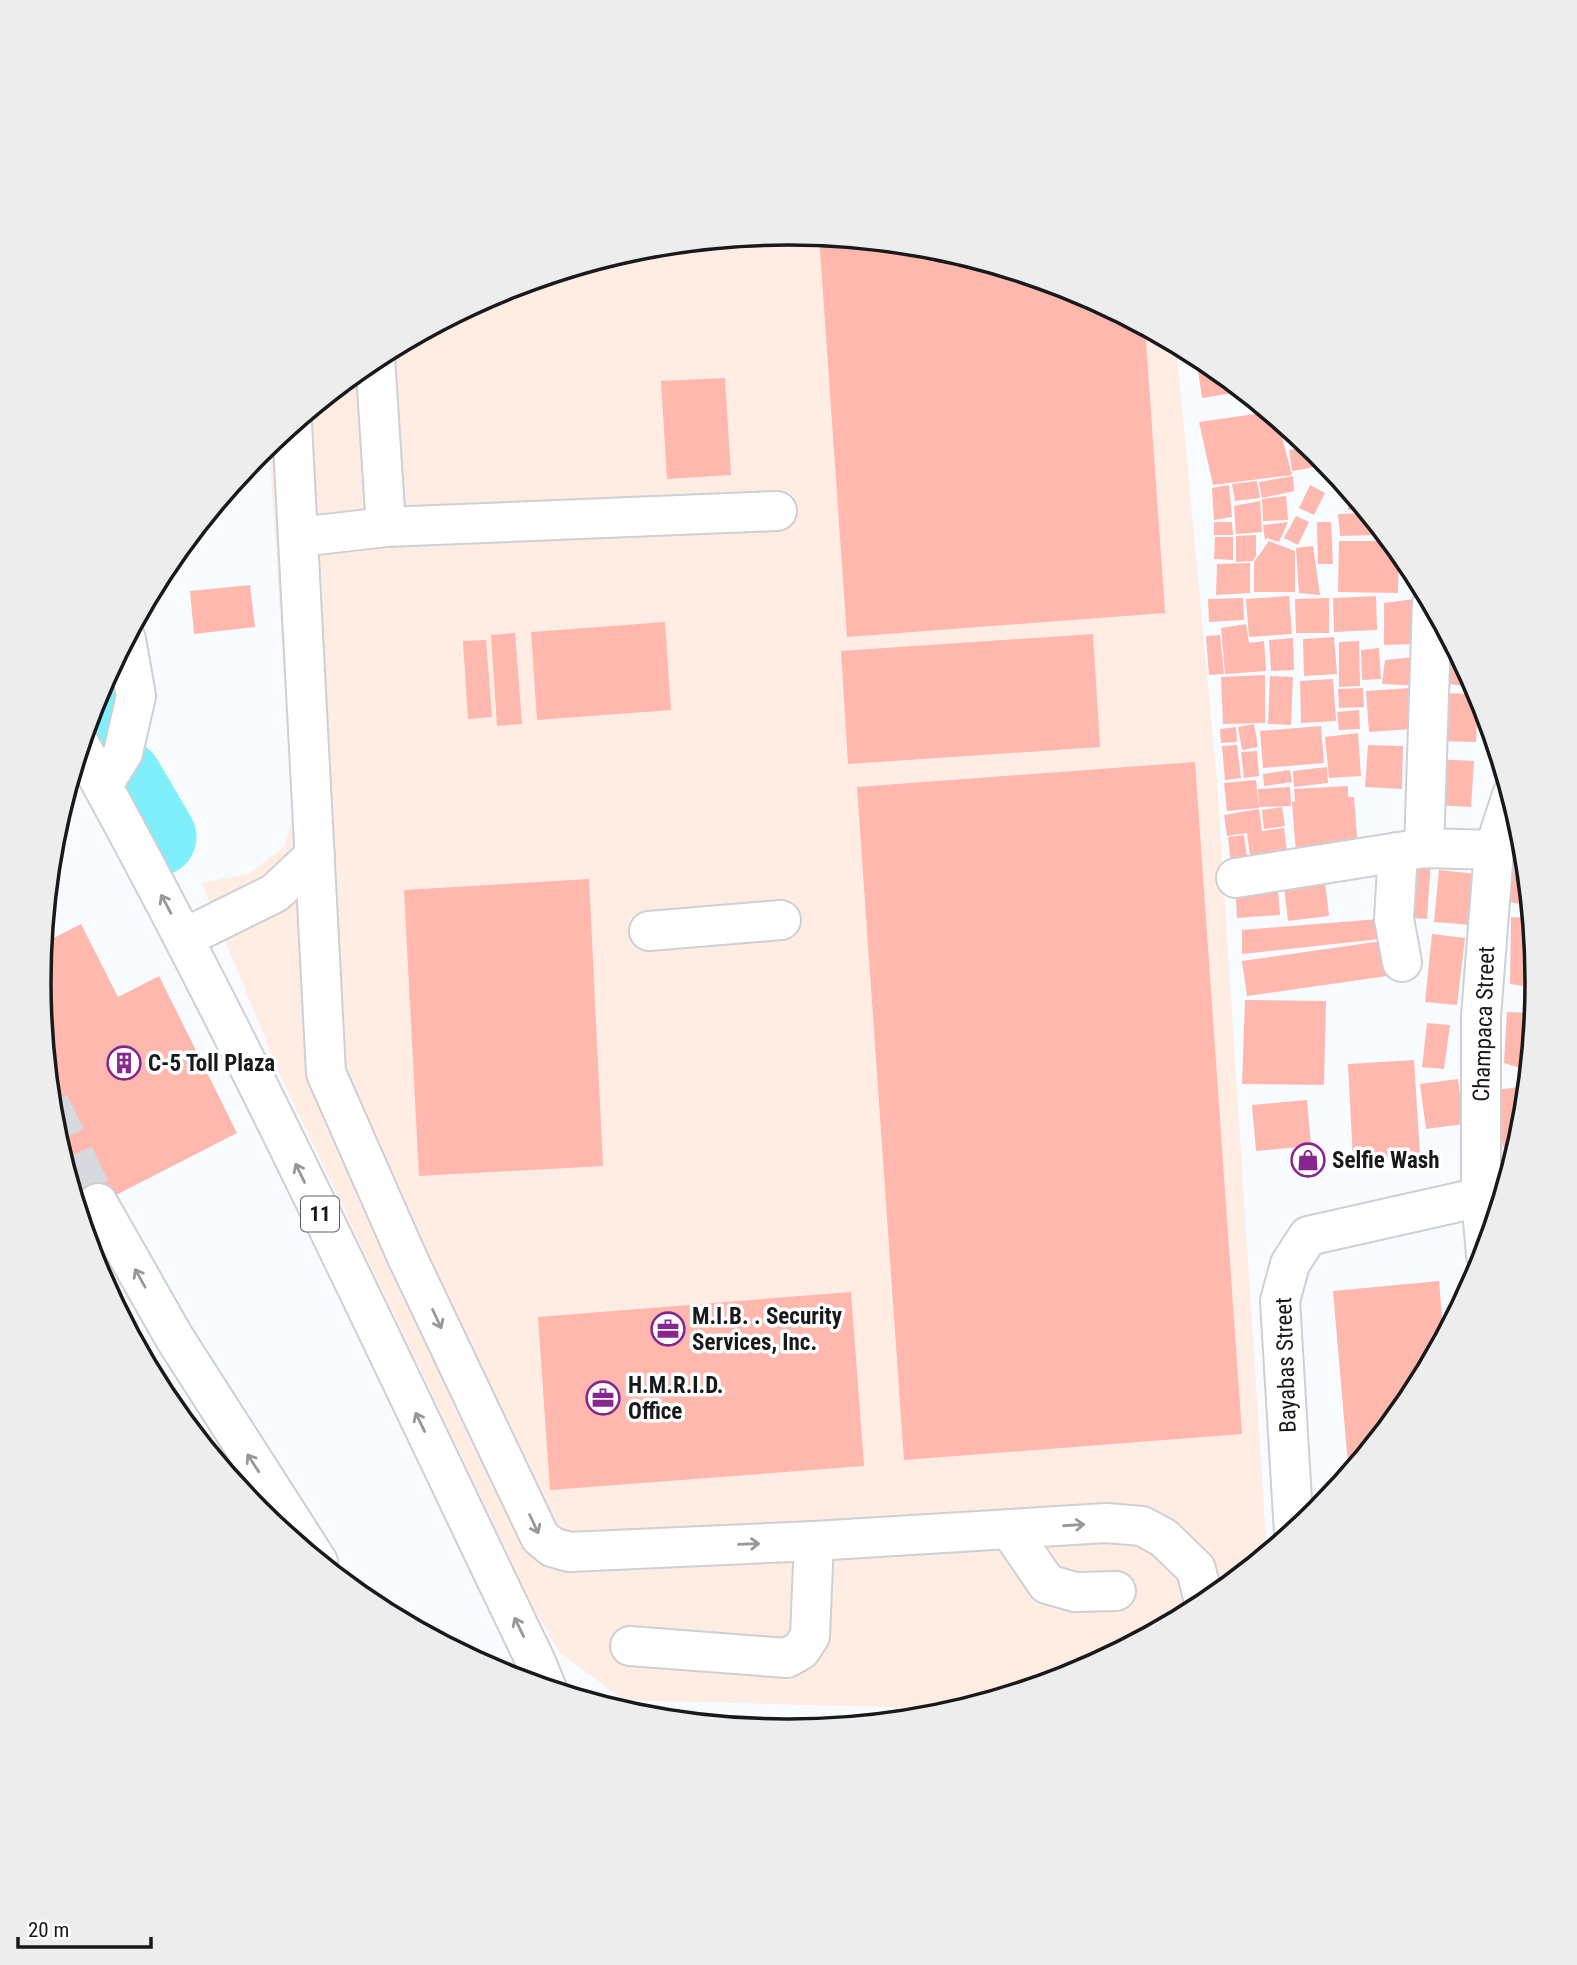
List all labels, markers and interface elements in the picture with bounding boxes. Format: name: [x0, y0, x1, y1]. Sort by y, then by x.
one-way arrow: [159, 894, 172, 915]
street label: Champaca Street: [1468, 946, 1500, 1102]
building icon: C-5 Toll Plaza: [105, 1044, 143, 1082]
place label: C-5 Toll Plaza: [148, 1050, 275, 1077]
shop icon: Selfie Wash: [1289, 1141, 1327, 1179]
place label: Selfie Wash: [1332, 1147, 1440, 1174]
one-way arrow: [293, 1163, 307, 1184]
road number: 11: [301, 1196, 339, 1232]
one-way arrow: [133, 1268, 146, 1289]
street label: Bayabas Street: [1270, 1297, 1302, 1433]
place label: M.I.B. . Security Services, Inc.: [692, 1303, 843, 1356]
one-way arrow: [431, 1308, 444, 1329]
office icon: M.I.B. . Security Services, Inc.: [649, 1310, 687, 1348]
place label: H.M.R.I.D. Office: [628, 1372, 724, 1425]
office icon: H.M.R.I.D. Office: [584, 1379, 622, 1417]
one-way arrow: [413, 1412, 427, 1433]
one-way arrow: [246, 1454, 260, 1474]
one-way arrow: [527, 1513, 541, 1534]
one-way arrow: [1062, 1519, 1085, 1532]
one-way arrow: [737, 1537, 760, 1550]
one-way arrow: [512, 1617, 526, 1638]
scale bar: [18, 1906, 150, 1950]
text: 20 m: [28, 1918, 69, 1942]

